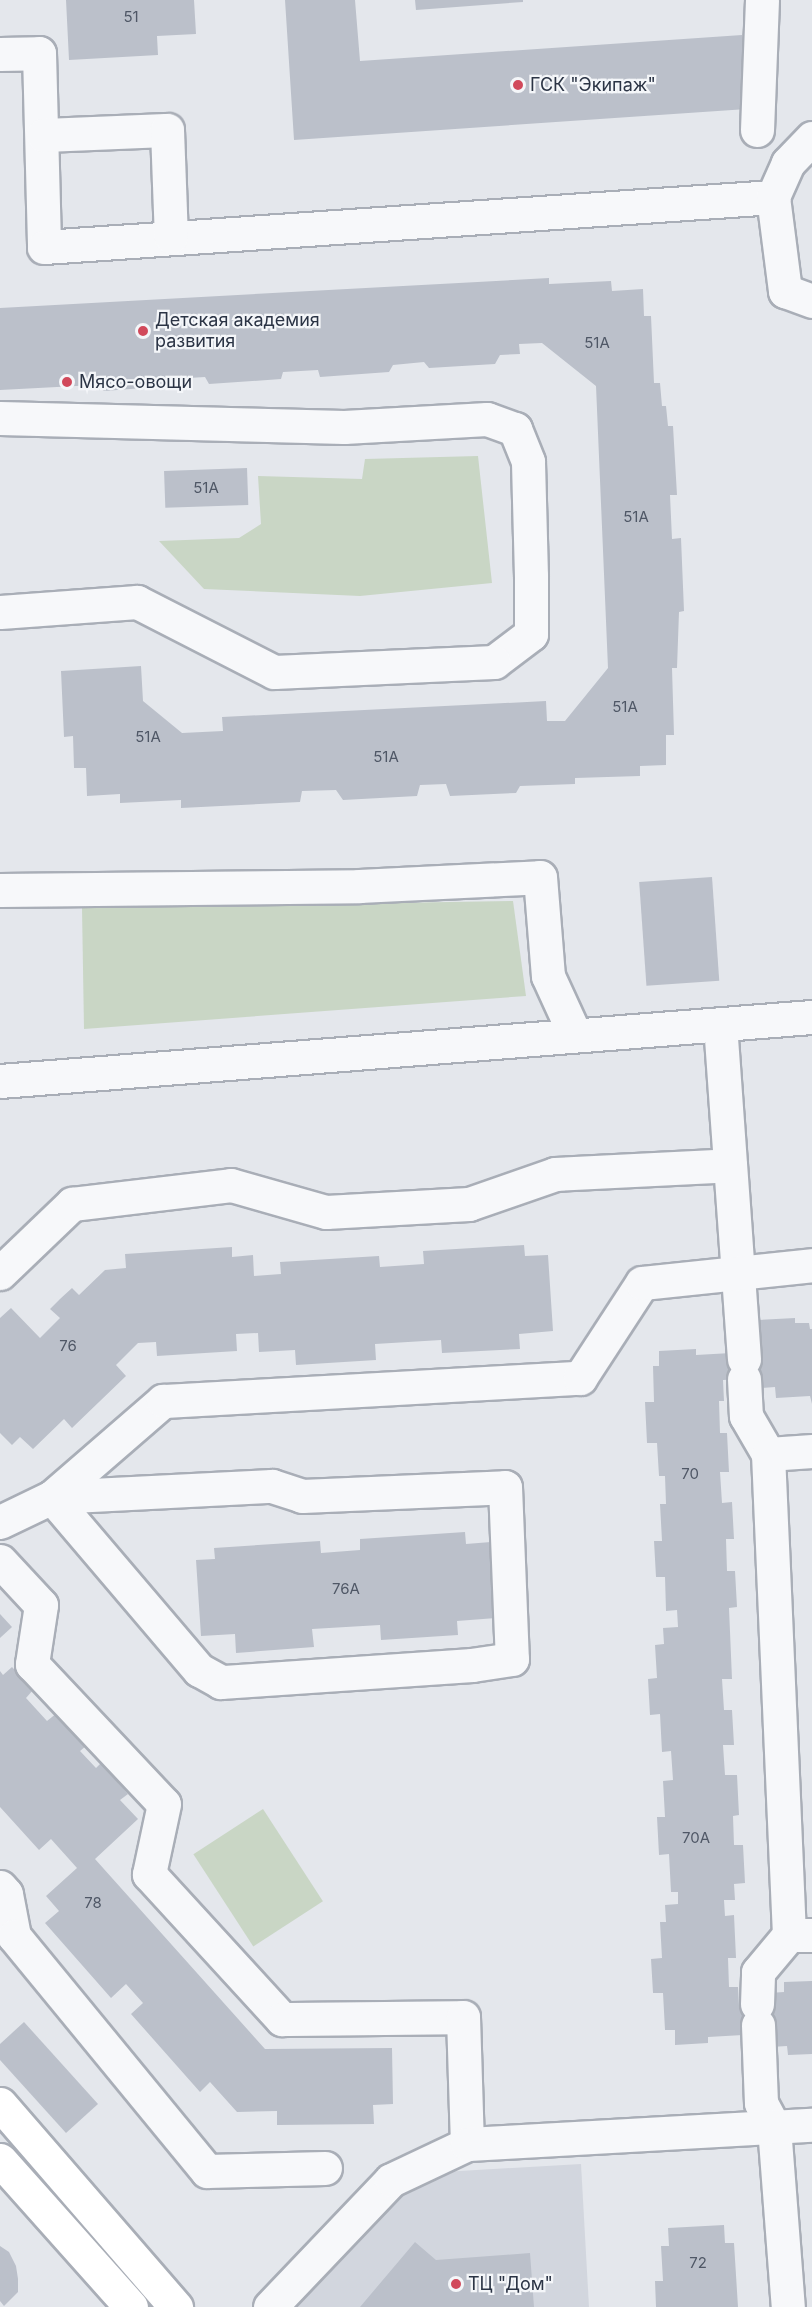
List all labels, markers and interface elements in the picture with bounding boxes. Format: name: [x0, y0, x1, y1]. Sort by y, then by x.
house number: 51: [123, 8, 139, 26]
place label: ГСК "Экипаж": [530, 74, 656, 96]
marker: ГСК "Экипаж": [511, 78, 525, 92]
place label: Детская академия развития: [155, 310, 320, 352]
marker: Детская академия развития: [136, 324, 150, 338]
house number: 51А: [584, 334, 610, 352]
place label: Мясо-овощи: [79, 371, 192, 393]
marker: Мясо-овощи: [60, 375, 74, 389]
house number: 51А: [193, 479, 219, 497]
house number: 51А: [623, 508, 649, 526]
house number: 51А: [612, 698, 638, 716]
house number: 51А: [135, 728, 161, 746]
house number: 51А: [373, 748, 399, 766]
house number: 76: [59, 1337, 77, 1355]
house number: 70: [681, 1465, 699, 1483]
house number: 76А: [332, 1580, 360, 1598]
house number: 70А: [682, 1829, 710, 1847]
house number: 78: [84, 1894, 102, 1912]
house number: 72: [689, 2254, 707, 2272]
place label: ТЦ "Дом": [468, 2273, 553, 2295]
marker: ТЦ "Дом": [449, 2277, 463, 2291]

